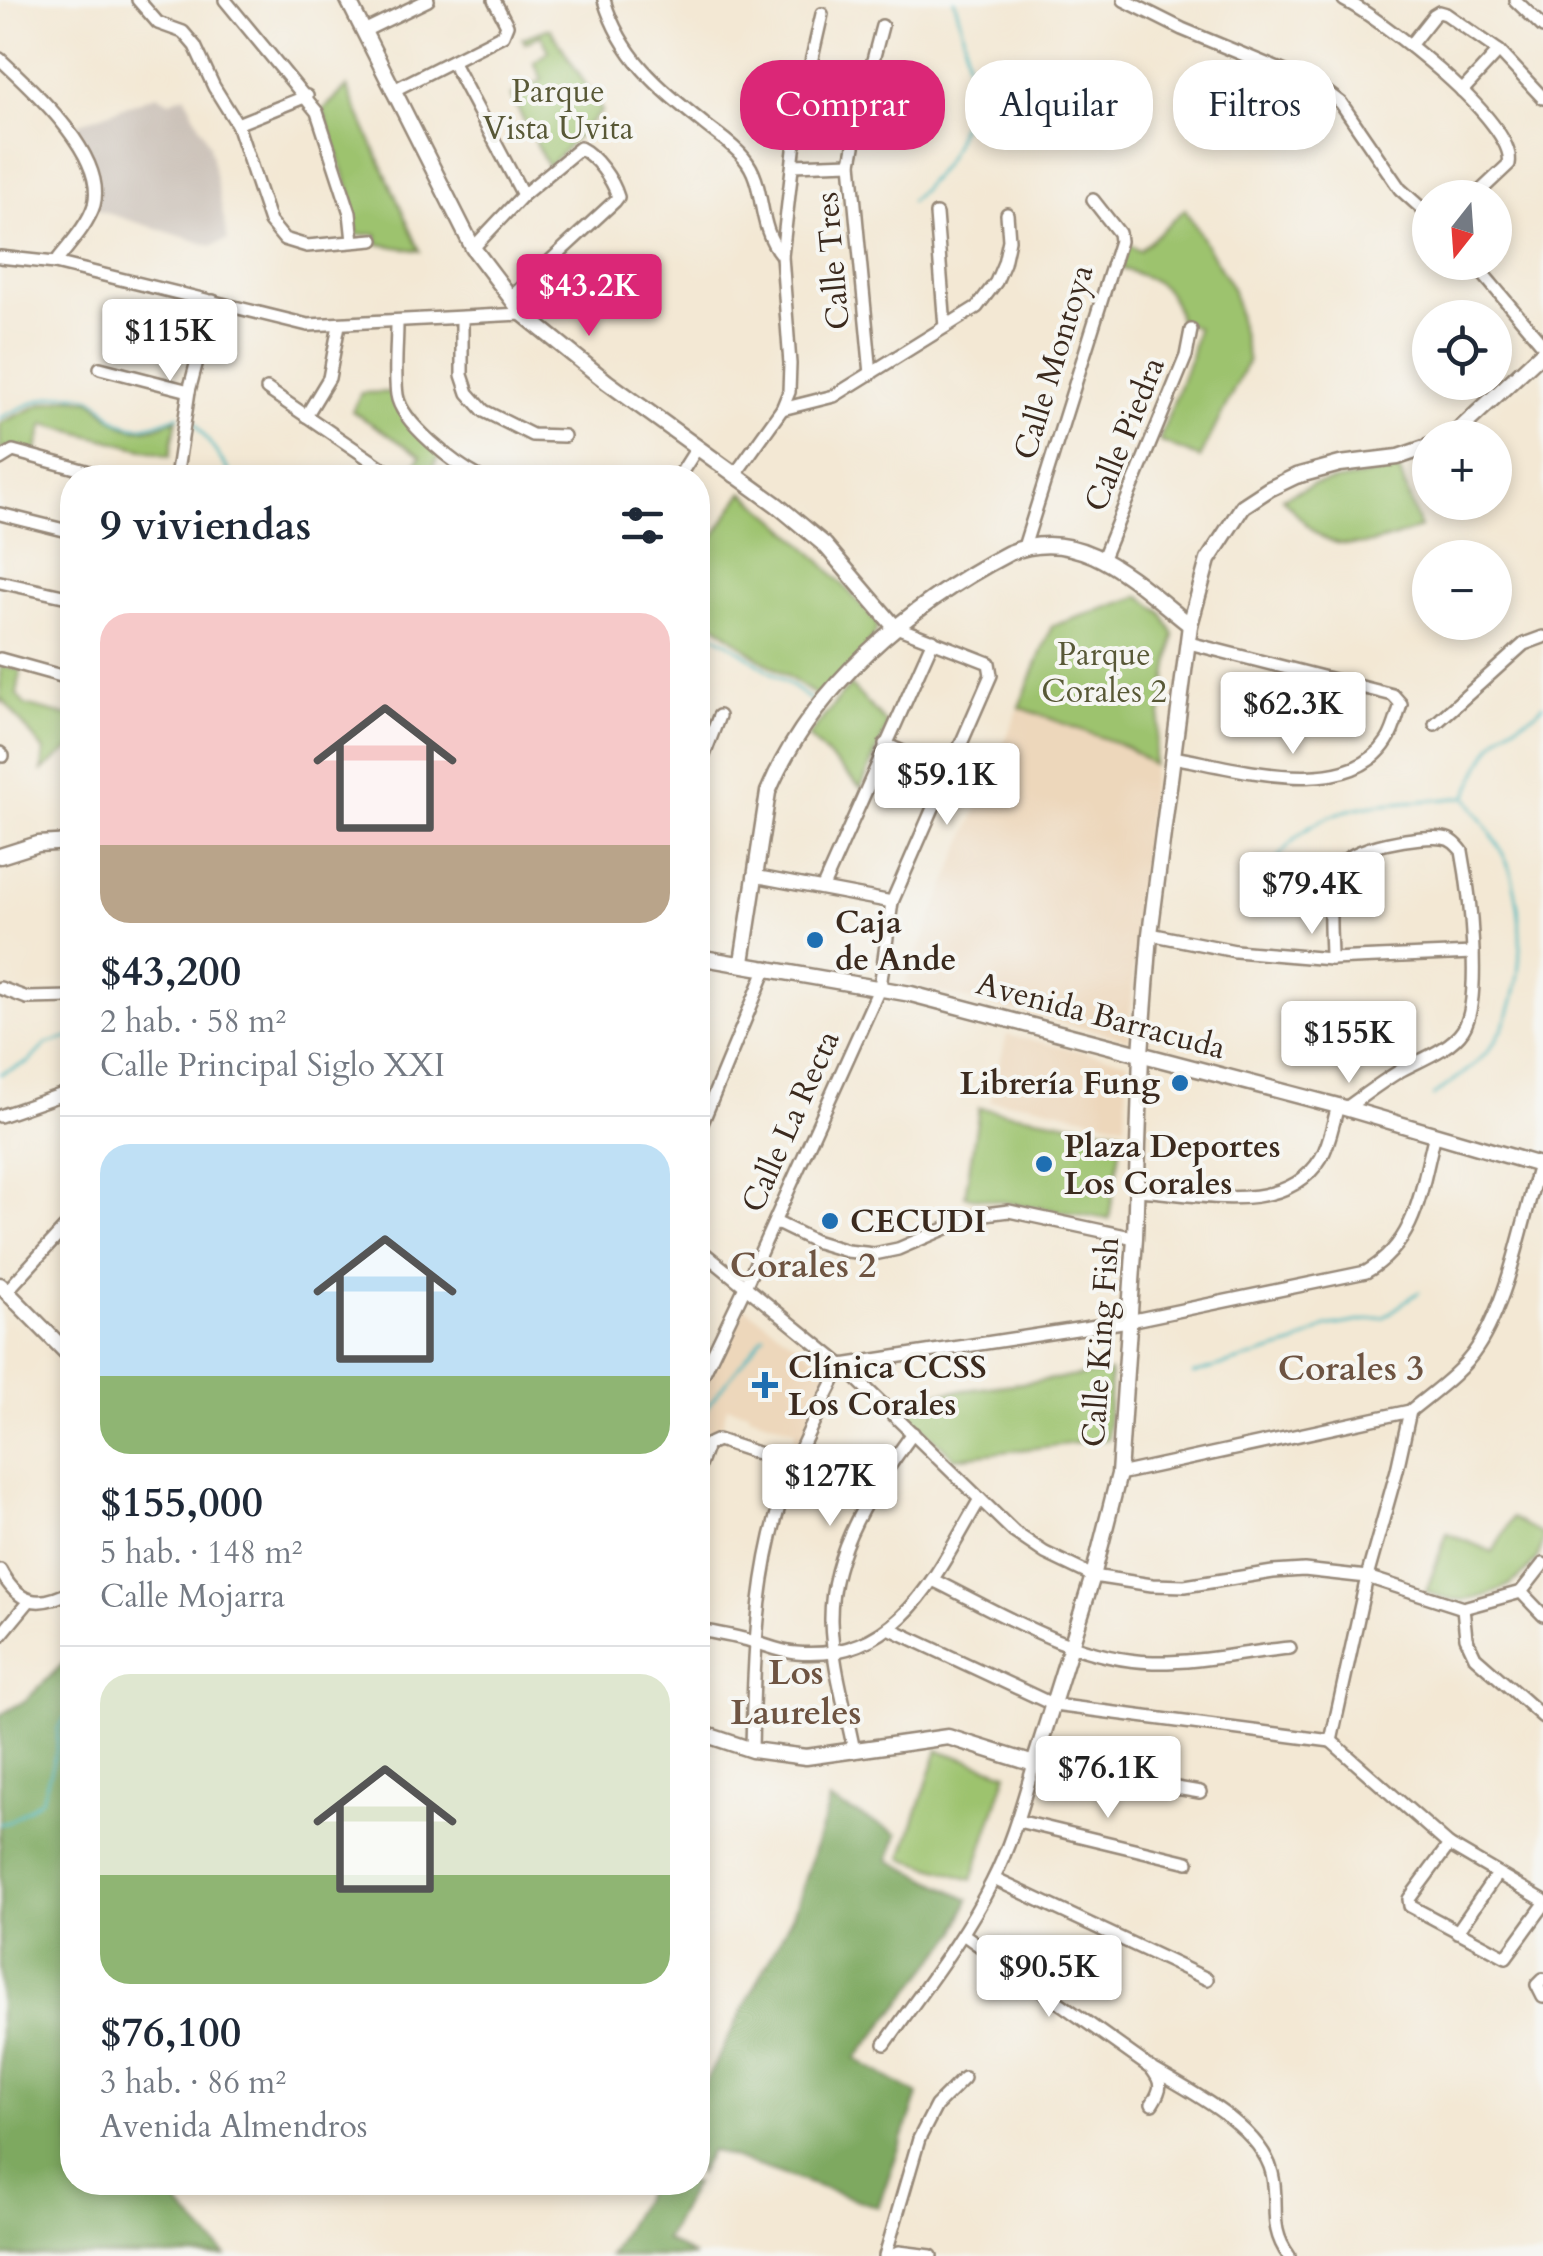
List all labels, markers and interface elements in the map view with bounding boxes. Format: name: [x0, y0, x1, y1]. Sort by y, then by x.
chip: Comprar: [740, 60, 945, 150]
chip: Alquilar: [965, 60, 1153, 150]
chip: Filtros: [1173, 60, 1336, 150]
park label: Parque Vista Uvita: [483, 70, 634, 151]
north arrow: [1412, 180, 1512, 280]
map controls: [1412, 180, 1512, 640]
street label: Calle Tres: [805, 190, 861, 332]
pin: $43.2K: [508, 254, 670, 339]
street label: Calle Montoya: [1003, 259, 1104, 465]
text: $43.2K: [539, 264, 639, 308]
pin: $115K: [100, 299, 240, 384]
button: locate: [1412, 300, 1512, 400]
text: $115K: [124, 309, 216, 353]
street label: Calle Piedra: [1074, 351, 1176, 518]
button: +: [1412, 420, 1512, 520]
text: 9 viviendas: [100, 497, 311, 554]
icon: filters: [615, 498, 670, 553]
button: −: [1412, 540, 1512, 640]
park label: Parque Corales 2: [1041, 633, 1167, 714]
pin: $62.3K: [1212, 672, 1374, 757]
icon: home: [295, 678, 475, 858]
text: $62.3K: [1243, 682, 1343, 726]
pin: $59.1K: [866, 743, 1028, 828]
text: $59.1K: [897, 753, 997, 797]
pin: $79.4K: [1231, 852, 1393, 937]
text: $79.4K: [1262, 862, 1362, 906]
place label: Caja de Ande: [835, 901, 956, 982]
marker: Caja de Ande: [804, 929, 826, 951]
text: $43,200: [100, 943, 241, 1000]
street label: Avenida Barracuda: [971, 962, 1230, 1070]
text: 2 hab. · 58 m²: [100, 1000, 286, 1044]
pin: $155K: [1279, 1001, 1419, 1086]
text: $155K: [1303, 1011, 1395, 1055]
street label: Calle La Recta: [731, 1023, 851, 1219]
text: Calle Principal Siglo XXI: [100, 1044, 445, 1088]
place label: Librería Fung: [960, 1062, 1160, 1106]
marker: Librería Fung: [1169, 1072, 1191, 1094]
place label: Plaza Deportes Los Corales: [1064, 1125, 1281, 1206]
marker: Plaza Deportes Los Corales: [1033, 1153, 1055, 1175]
place label: CECUDI: [850, 1200, 986, 1244]
icon: home: [295, 1209, 475, 1389]
marker: CECUDI: [819, 1210, 841, 1232]
street label: Calle King Fish: [1072, 1235, 1130, 1449]
district label: Corales 2: [730, 1242, 876, 1290]
district label: Corales 3: [1278, 1345, 1424, 1393]
place label: Clínica CCSS Los Corales: [788, 1346, 987, 1427]
marker: Clínica CCSS Los Corales: [752, 1372, 778, 1398]
pin: $127K: [760, 1444, 900, 1529]
text: $127K: [784, 1454, 876, 1498]
text: $155,000: [100, 1474, 263, 1531]
text: 5 hab. · 148 m²: [100, 1531, 303, 1575]
text: Calle Mojarra: [100, 1575, 285, 1619]
district label: Los Laureles: [730, 1649, 862, 1737]
pin: $76.1K: [1027, 1736, 1189, 1821]
icon: home: [295, 1739, 475, 1919]
text: $76.1K: [1058, 1746, 1158, 1790]
pin: $90.5K: [968, 1935, 1130, 2020]
text: $90.5K: [999, 1945, 1099, 1989]
text: $76,100: [100, 2004, 241, 2061]
text: 3 hab. · 86 m²: [100, 2061, 286, 2105]
text: Avenida Almendros: [100, 2105, 368, 2149]

